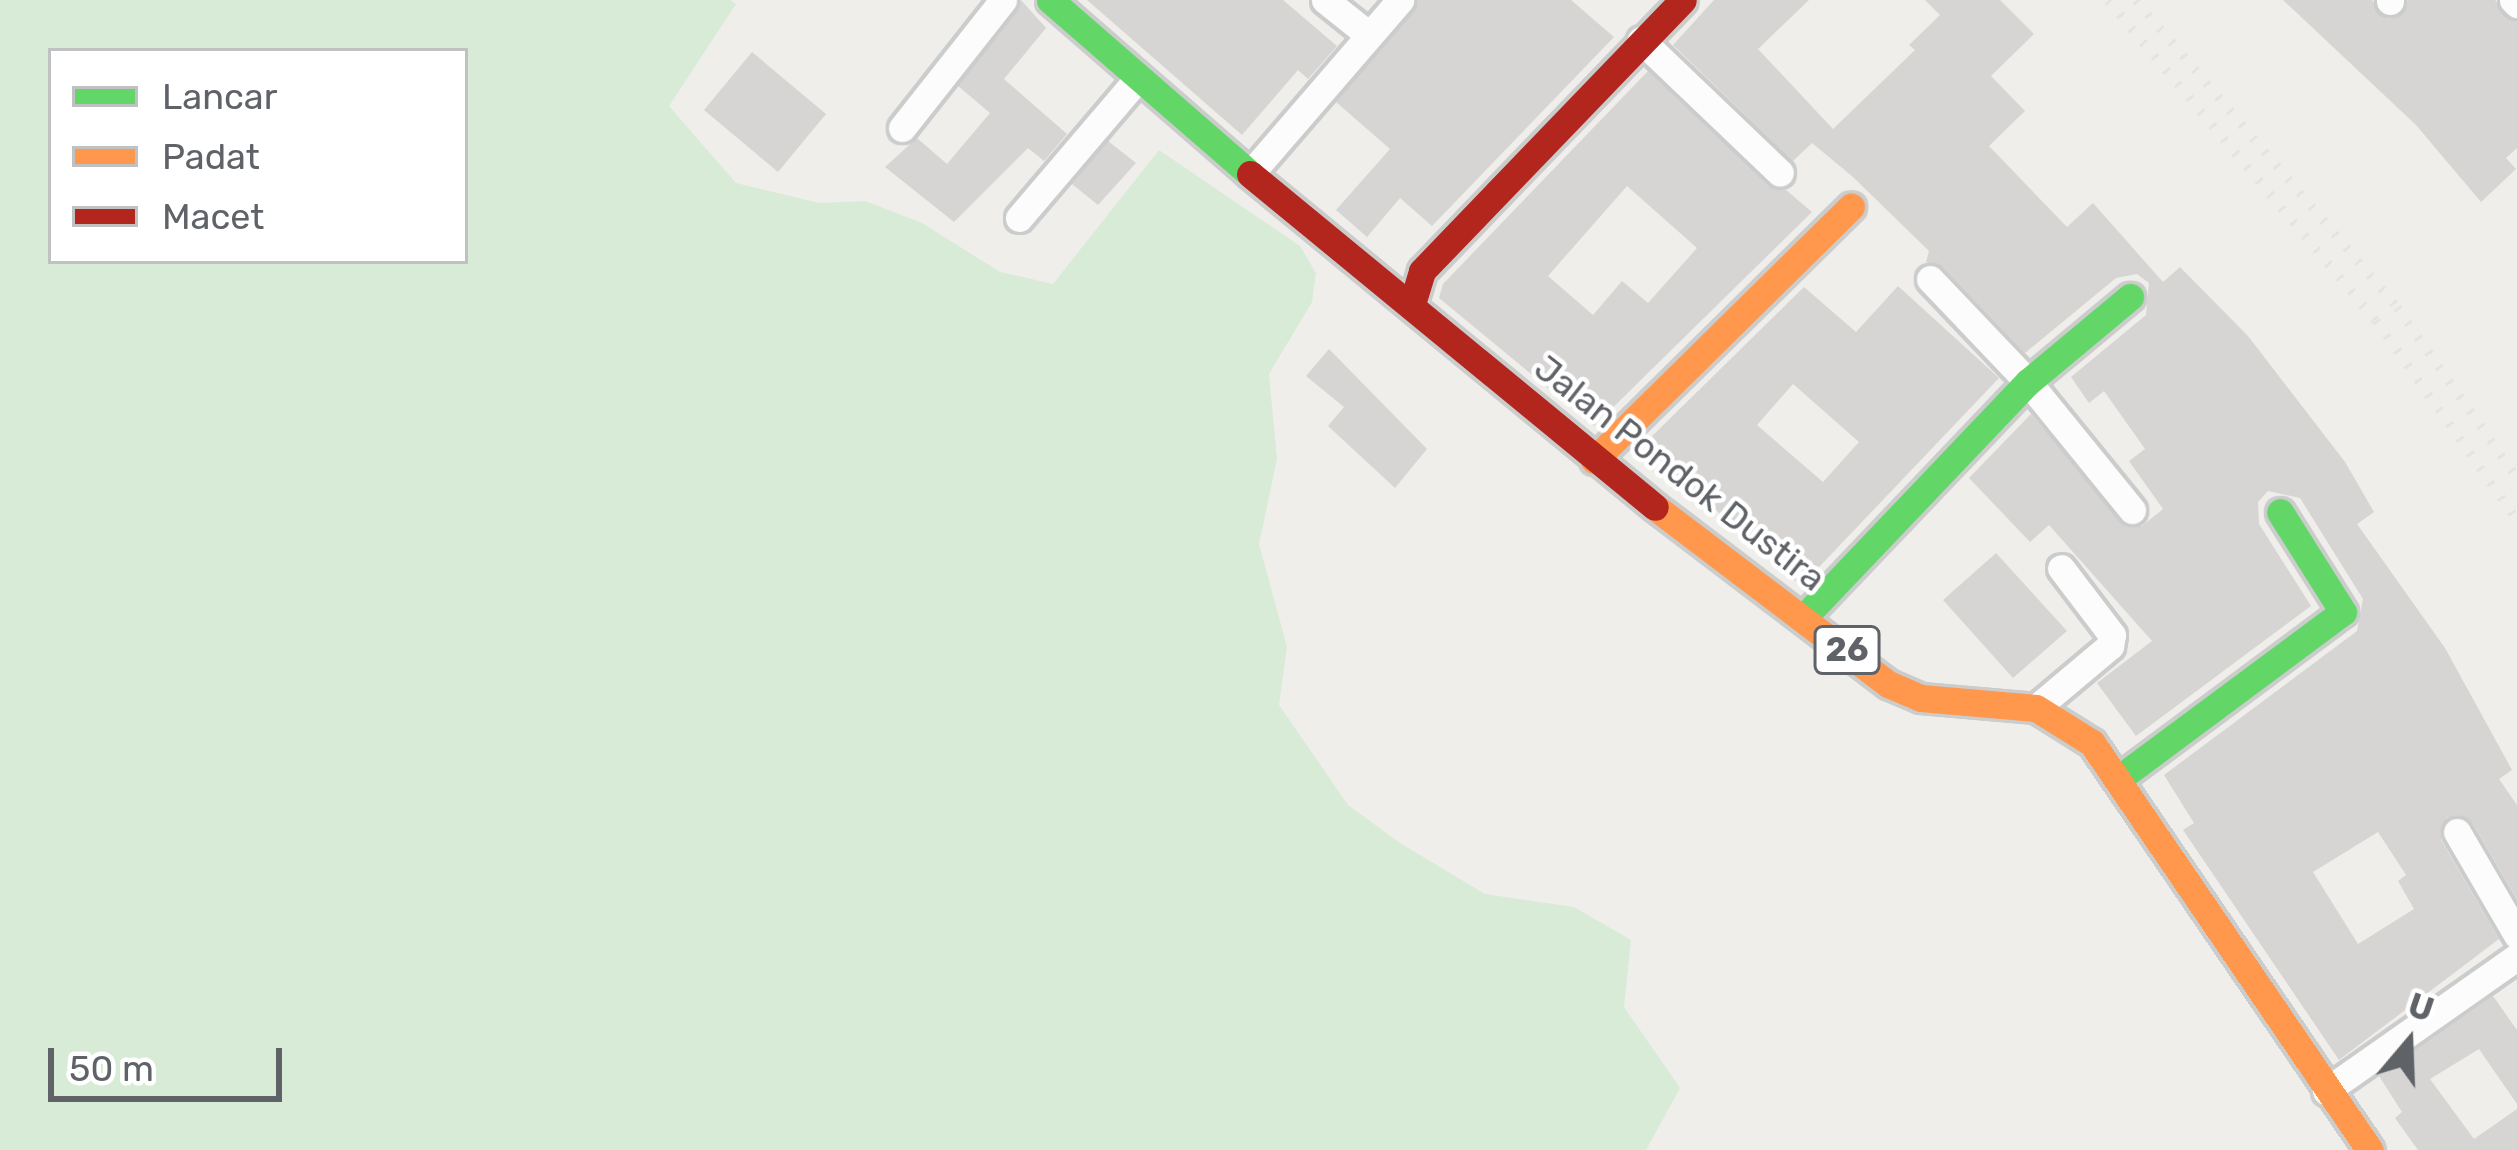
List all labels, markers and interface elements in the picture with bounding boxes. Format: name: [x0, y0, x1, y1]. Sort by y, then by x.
legend: [48, 48, 468, 264]
text: Lancar: [162, 75, 277, 118]
text: Padat: [162, 135, 260, 178]
text: Macet: [162, 195, 264, 238]
street label: Jalan Pondok Dustira: [1526, 346, 1834, 600]
road number: 26: [1811, 623, 1883, 677]
north arrow: [2349, 982, 2469, 1102]
text: U: [2403, 985, 2439, 1030]
scale bar: [54, 1024, 288, 1098]
text: 50 m: [69, 1047, 154, 1090]

